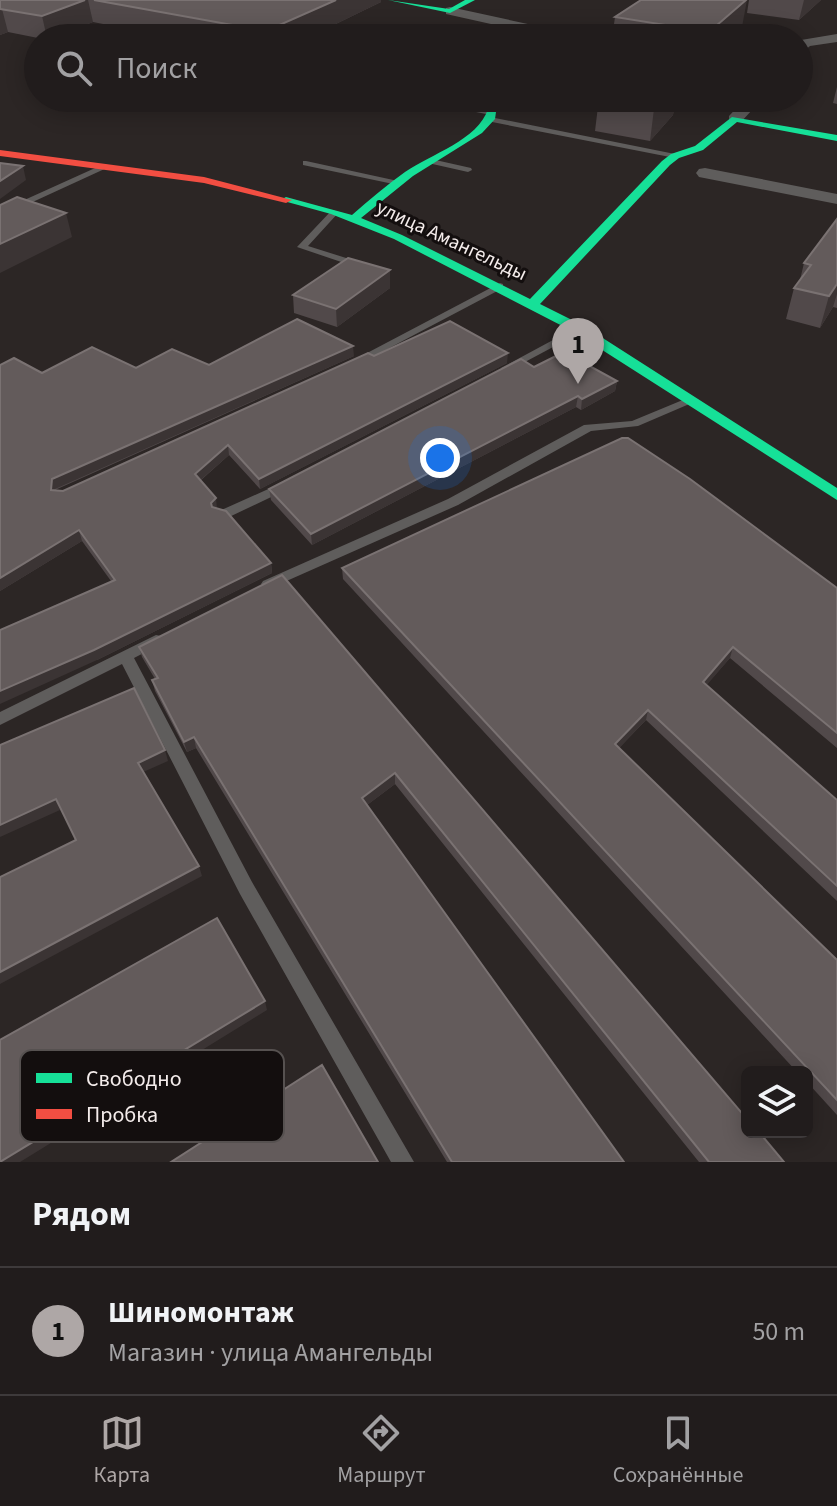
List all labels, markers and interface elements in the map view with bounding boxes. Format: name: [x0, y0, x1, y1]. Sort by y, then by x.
search box: [24, 24, 813, 112]
icon: search: [52, 46, 96, 90]
text: Поиск: [116, 47, 197, 90]
street label: улица Амангельды: [372, 194, 531, 288]
pin: 1: [552, 318, 604, 384]
your location: [420, 438, 460, 478]
legend: [20, 1050, 284, 1142]
text: Свободно: [86, 1063, 182, 1095]
map controls: [741, 1066, 813, 1138]
button: layers: [741, 1066, 813, 1138]
text: Пробка: [86, 1099, 158, 1131]
text: Рядом: [32, 1190, 131, 1239]
text: Шиномонтаж: [108, 1291, 294, 1334]
text: 1: [51, 1313, 65, 1350]
text: 50 m: [752, 1313, 805, 1350]
text: Магазин · улица Амангельды: [108, 1334, 433, 1371]
tab: Карта: [94, 1411, 150, 1491]
tab: Маршрут: [337, 1411, 426, 1491]
tab: Сохранённые: [613, 1411, 743, 1491]

